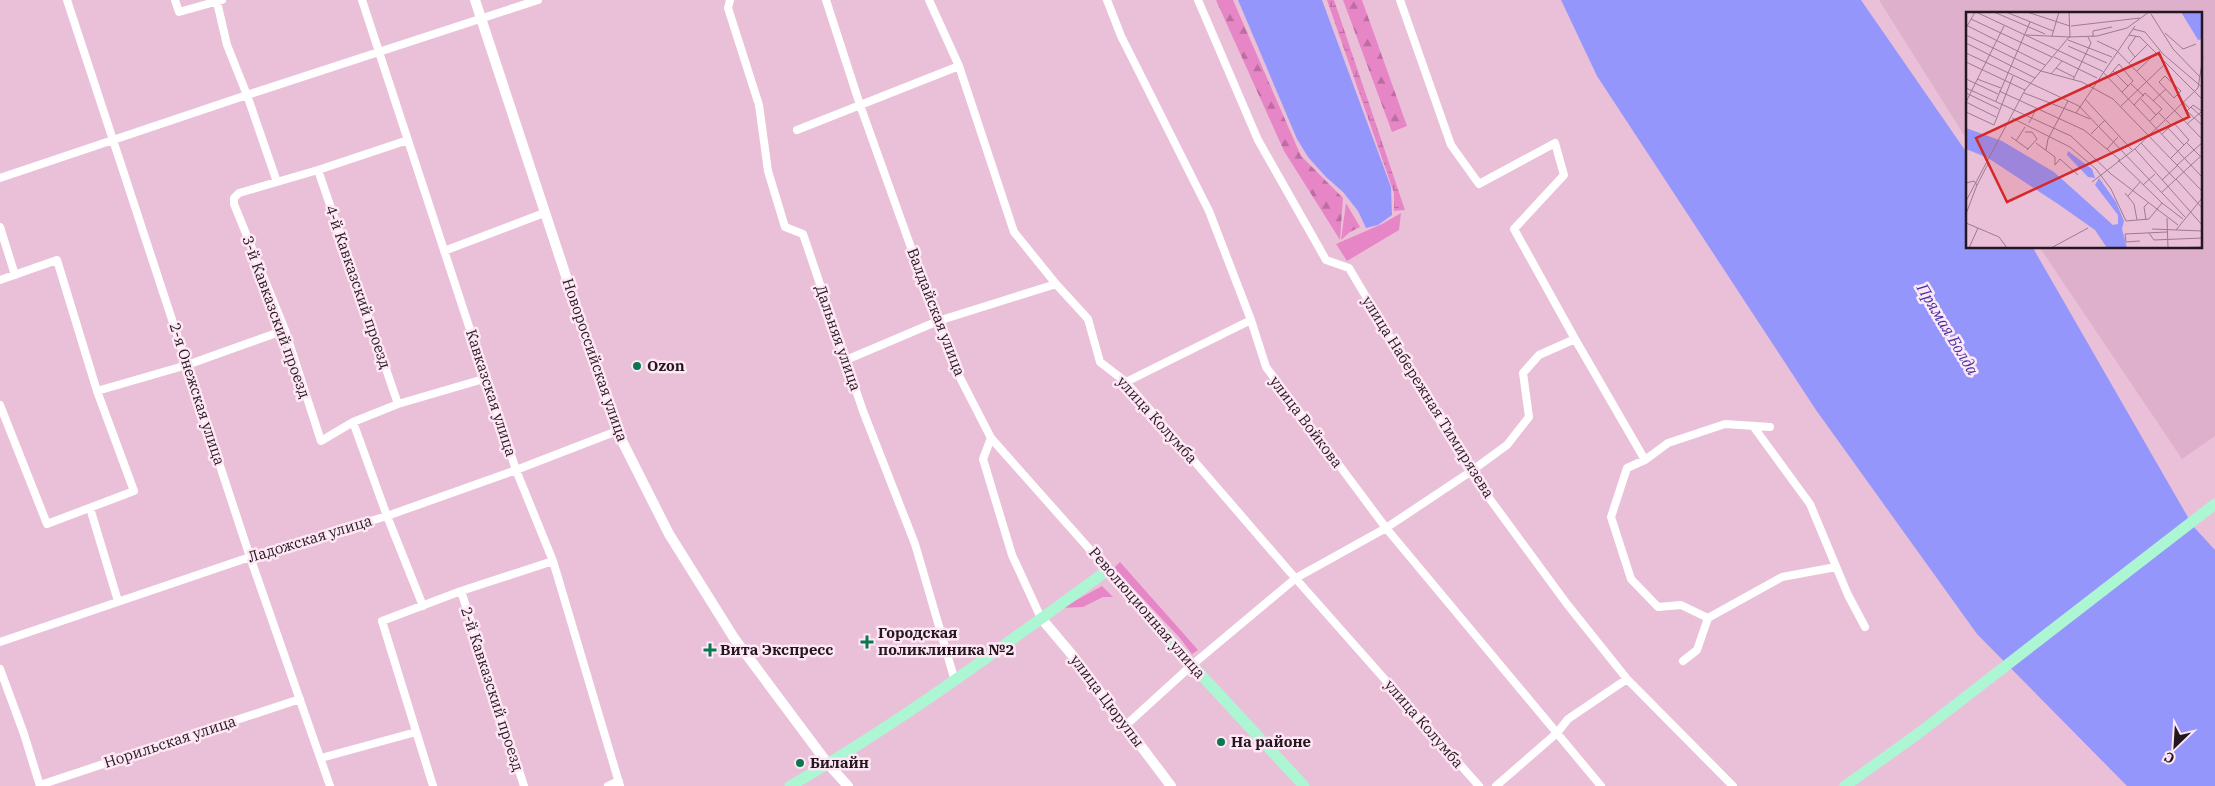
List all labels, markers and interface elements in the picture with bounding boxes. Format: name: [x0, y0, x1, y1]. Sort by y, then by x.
inset map: [1966, 12, 2202, 249]
street label: 4-й Кавказский проезд: [322, 203, 395, 371]
street label: 3-й Кавказский проезд: [238, 233, 315, 401]
street label: Валдайская улица: [903, 245, 970, 379]
street label: Новороссийская улица: [559, 276, 632, 444]
water label: Прямая Болда: [1912, 279, 1983, 379]
street label: Дальняя улица: [811, 282, 866, 393]
street label: улица Набережная Тимирязева: [1358, 292, 1499, 501]
street label: 2-я Онежская улица: [165, 320, 230, 468]
street label: Кавказская улица: [462, 327, 521, 459]
place label: Ozon: [647, 356, 685, 375]
marker: Ozon: [631, 360, 643, 372]
street label: улица Колумба: [1113, 372, 1202, 467]
street label: улица Войкова: [1266, 372, 1347, 471]
street label: Ладожская улица: [245, 511, 374, 566]
street label: Революционная улица: [1085, 543, 1210, 682]
street label: 2-й Кавказский проезд: [457, 604, 528, 773]
place label: Городская поликлиника №2: [878, 623, 1014, 659]
marker: Городская поликлиника №2: [860, 635, 874, 649]
place label: Вита Экспресс: [720, 640, 833, 659]
marker: Вита Экспресс: [704, 644, 716, 656]
street label: улица Цюрупы: [1066, 651, 1148, 751]
street label: улица Колумба: [1381, 675, 1468, 772]
street label: Норильская улица: [101, 711, 238, 772]
north arrow: [2150, 721, 2200, 771]
place label: На районе: [1231, 732, 1311, 751]
marker: На районе: [1215, 736, 1227, 748]
text: С: [2161, 748, 2178, 768]
place label: Билайн: [810, 753, 869, 772]
marker: Билайн: [794, 757, 806, 769]

